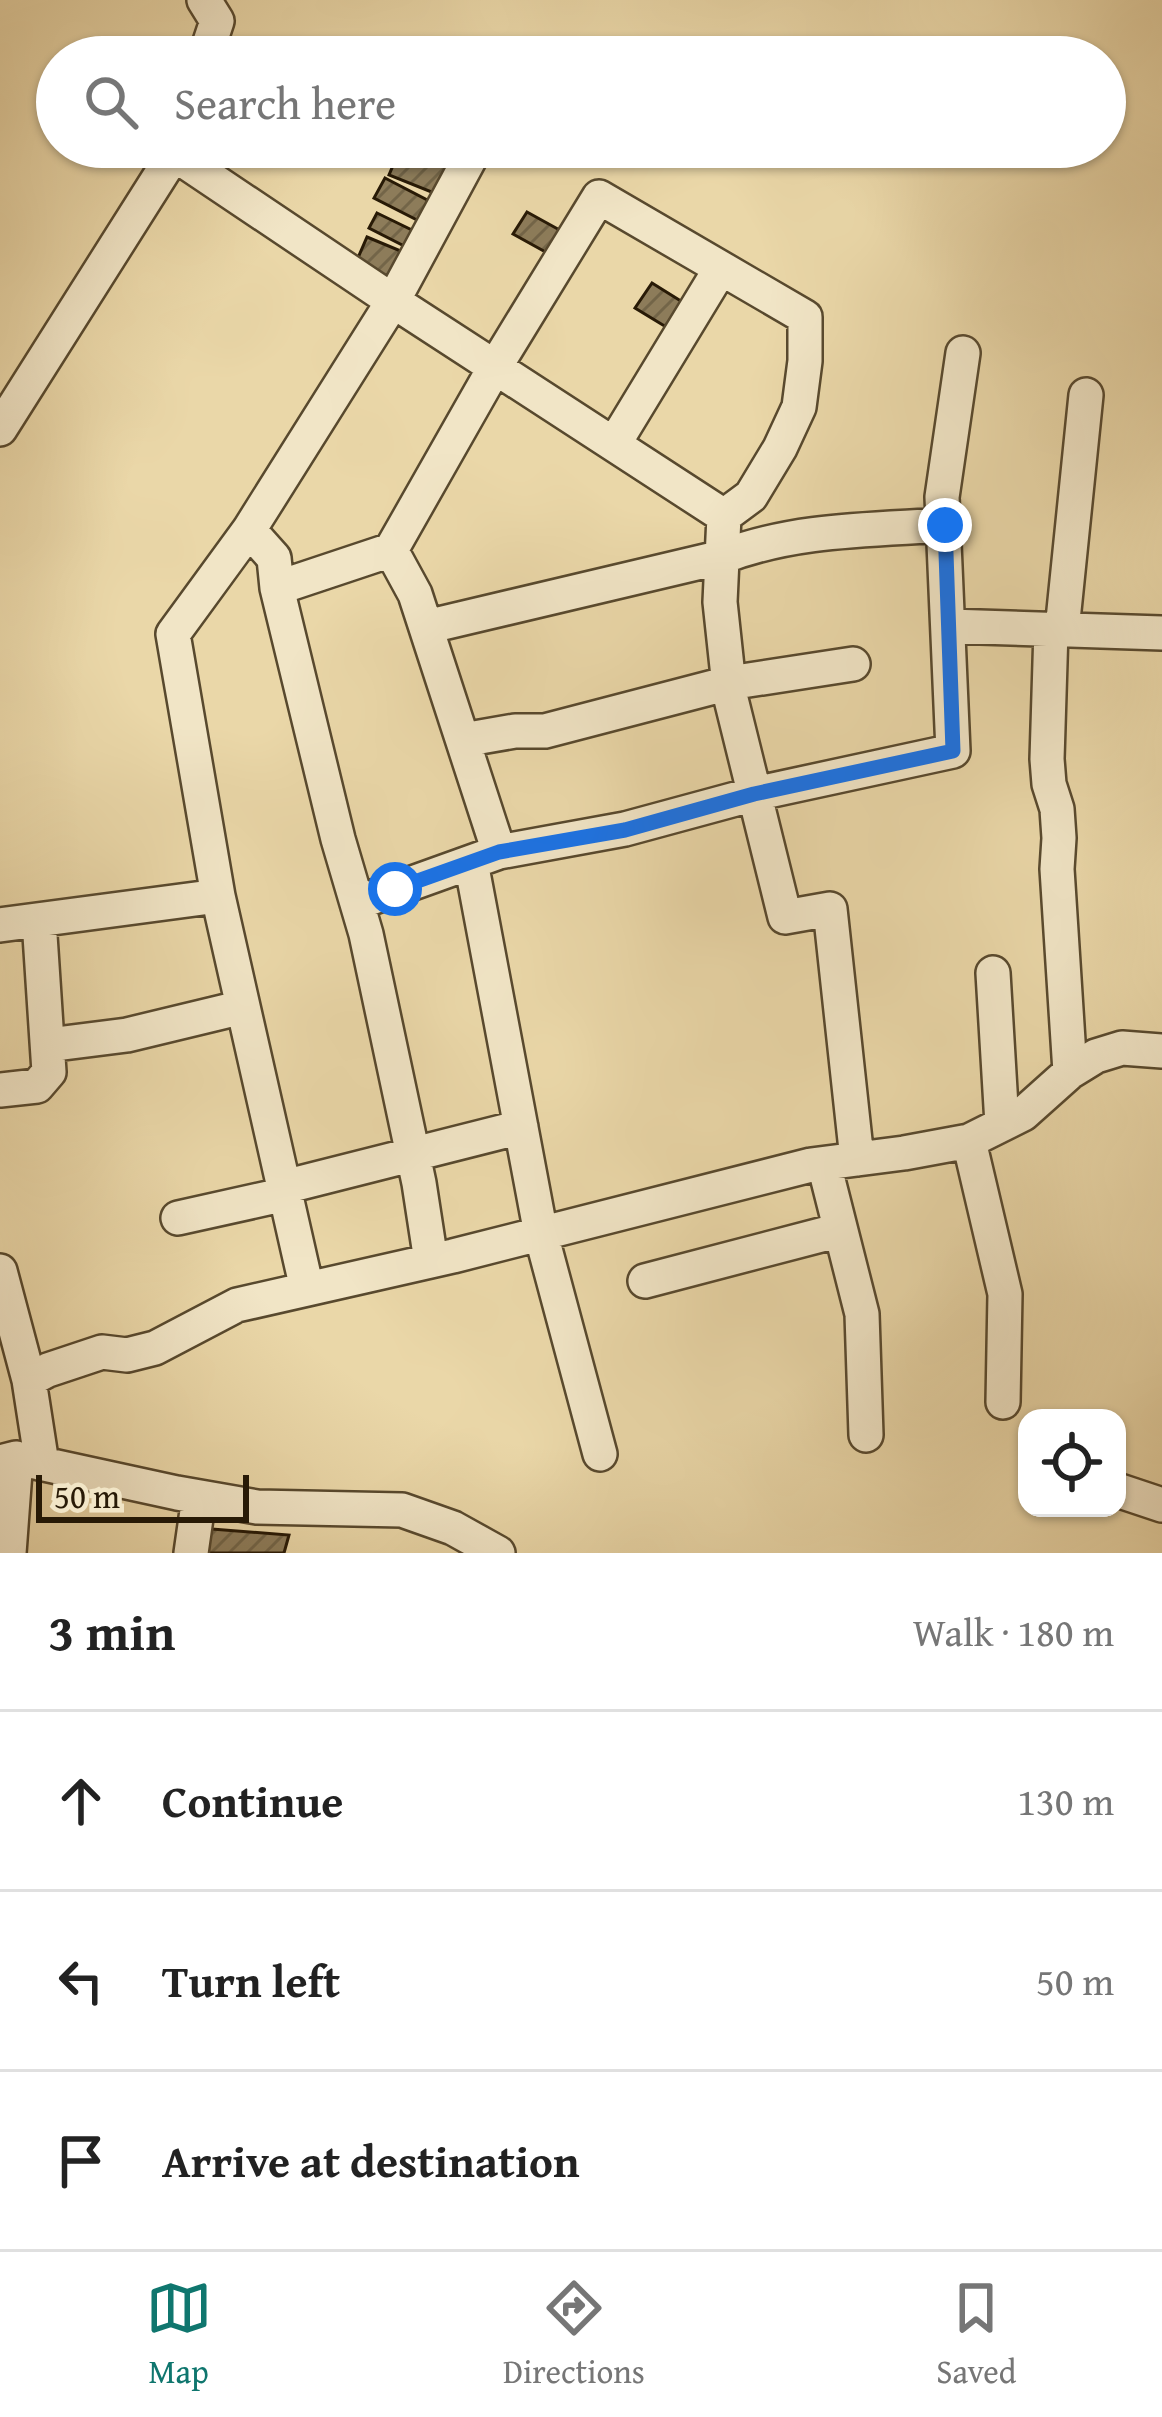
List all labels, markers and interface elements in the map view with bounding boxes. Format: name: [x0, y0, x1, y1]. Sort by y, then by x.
search box: [36, 36, 1126, 168]
icon: search: [78, 69, 144, 135]
text: Search here: [174, 70, 396, 135]
route end: [918, 498, 972, 552]
route start: [368, 862, 422, 916]
map controls: [1018, 1409, 1126, 1517]
button: locate: [1018, 1409, 1126, 1517]
scale bar: [36, 1469, 249, 1522]
text: 50 m: [54, 1472, 120, 1520]
text: 3 min: [48, 1594, 175, 1669]
text: Walk · 180 m: [913, 1603, 1114, 1660]
icon: ahead: [48, 1768, 114, 1834]
text: Continue: [162, 1768, 343, 1833]
text: 130 m: [1017, 1772, 1114, 1829]
icon: left: [48, 1948, 114, 2014]
text: Turn left: [162, 1948, 340, 2013]
text: 50 m: [1036, 1952, 1114, 2009]
icon: arrive: [48, 2128, 114, 2194]
text: Arrive at destination: [162, 2128, 580, 2193]
tab: Map: [146, 2275, 212, 2395]
tab: Directions: [503, 2275, 645, 2395]
tab: Saved: [936, 2275, 1016, 2395]

